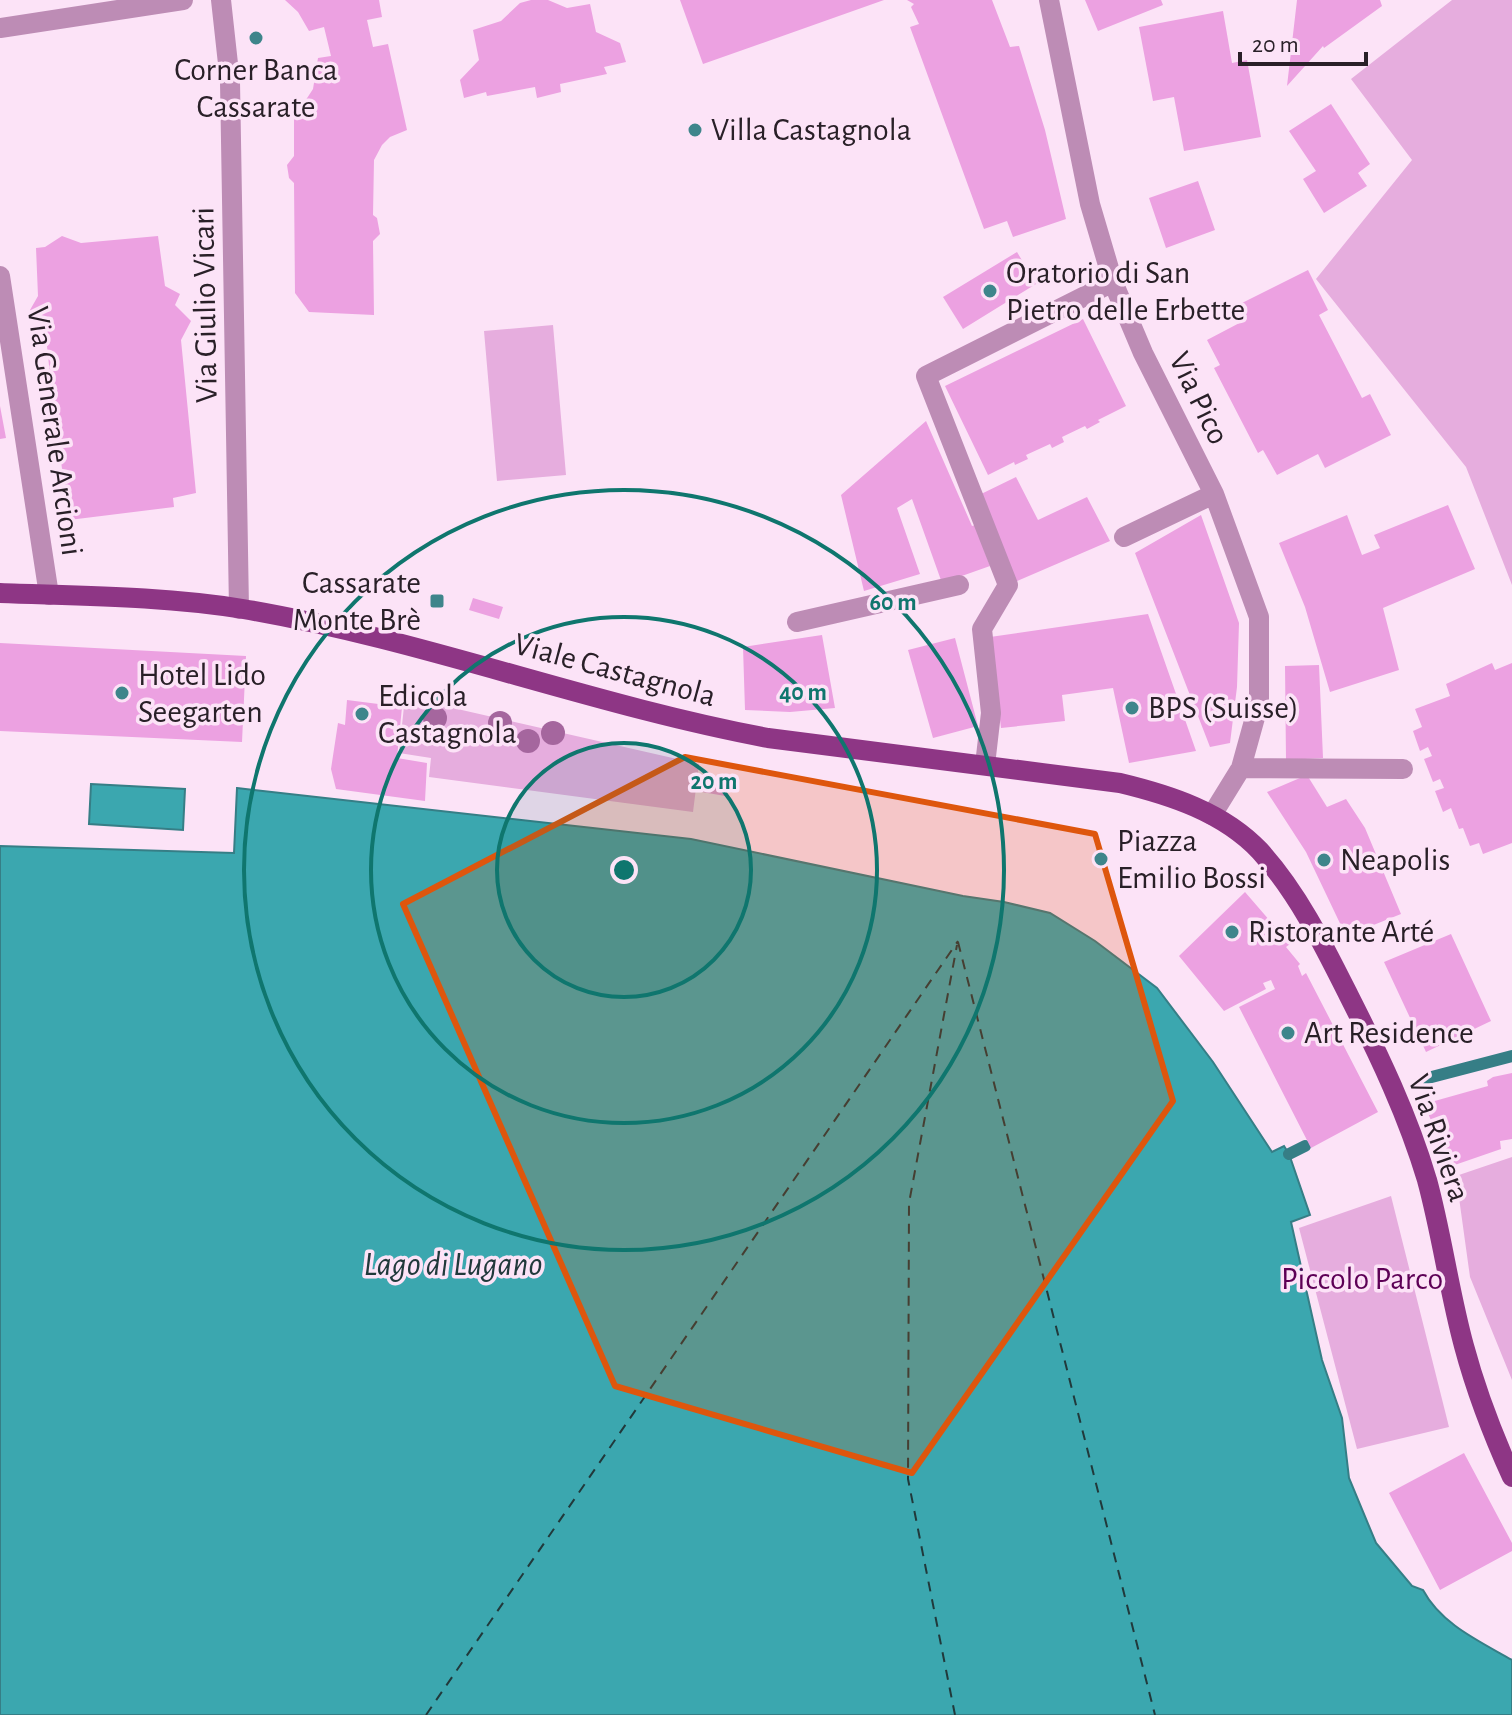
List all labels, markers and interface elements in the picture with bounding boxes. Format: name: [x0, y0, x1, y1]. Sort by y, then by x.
scale bar: [1240, 16, 1366, 66]
marker: Corner Banca Cassarate: [247, 29, 265, 47]
text: 20 m: [1252, 33, 1299, 57]
place label: Corner Banca Cassarate: [174, 54, 338, 123]
place label: Villa Castagnola: [711, 114, 911, 146]
marker: Villa Castagnola: [686, 121, 704, 139]
street label: Via Giulio Vicari: [187, 207, 223, 403]
place label: Oratorio di San Pietro delle Erbette: [1006, 257, 1245, 326]
marker: Oratorio di San Pietro delle Erbette: [981, 282, 999, 300]
street label: Via Generale Arcioni: [22, 304, 88, 558]
street label: Via Pico: [1163, 347, 1235, 449]
place label: Cassarate Monte Brè: [293, 567, 421, 636]
text: 60 m: [869, 591, 917, 615]
marker: Cassarate Monte Brè: [428, 592, 446, 610]
street label: Viale Castagnola: [511, 628, 719, 712]
place label: Hotel Lido Seegarten: [138, 659, 266, 728]
place label: Edicola Castagnola: [378, 680, 517, 749]
text: 40 m: [779, 681, 827, 705]
marker: Hotel Lido Seegarten: [113, 684, 131, 702]
place label: BPS (Suisse): [1148, 692, 1299, 724]
marker: BPS (Suisse): [1123, 699, 1141, 717]
marker: Edicola Castagnola: [353, 705, 371, 723]
text: 20 m: [691, 770, 737, 794]
place label: Piazza Emilio Bossi: [1117, 825, 1266, 894]
place label: Neapolis: [1340, 844, 1450, 876]
marker: Piazza Emilio Bossi: [1092, 850, 1110, 868]
marker: Neapolis: [1315, 851, 1333, 869]
centre of rings: [610, 856, 638, 884]
place label: Ristorante Arté: [1248, 916, 1434, 948]
marker: Ristorante Arté: [1223, 923, 1241, 941]
place label: Art Residence: [1304, 1017, 1474, 1049]
marker: Art Residence: [1279, 1024, 1297, 1042]
street label: Via Riviera: [1402, 1070, 1476, 1206]
water label: Lago di Lugano: [364, 1248, 542, 1282]
park label: Piccolo Parco: [1281, 1263, 1443, 1295]

